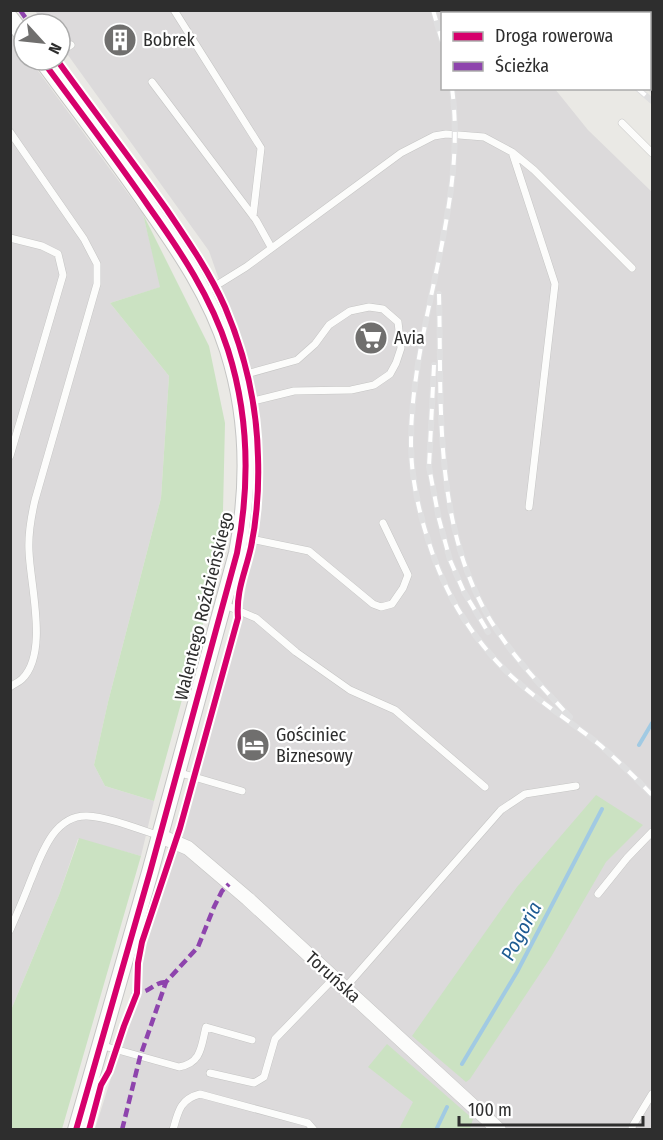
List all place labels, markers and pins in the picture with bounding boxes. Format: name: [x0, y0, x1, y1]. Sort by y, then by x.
building icon: Bobrek: [102, 22, 138, 58]
place label: Bobrek: [143, 29, 196, 51]
supermarket icon: Avia: [353, 320, 389, 356]
place label: Avia: [394, 327, 425, 349]
place label: Gościniec Biznesowy: [276, 724, 353, 767]
hotel icon: Gościniec Biznesowy: [235, 727, 271, 763]

